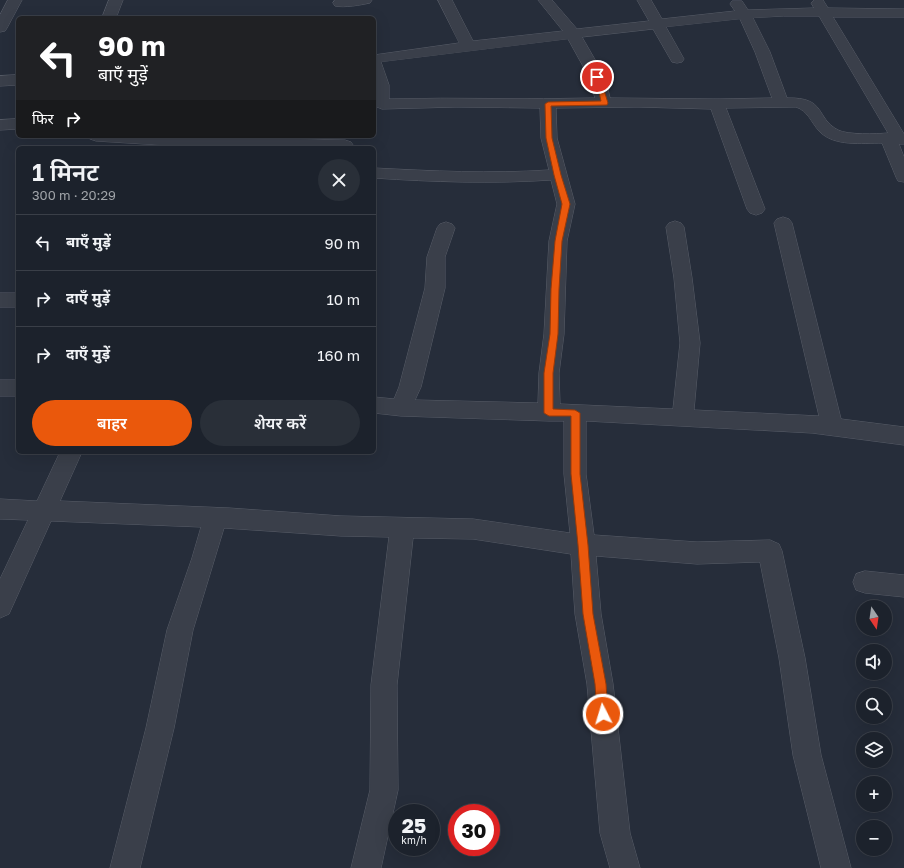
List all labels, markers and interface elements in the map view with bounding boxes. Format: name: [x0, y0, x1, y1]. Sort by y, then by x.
text: 90 m: [98, 29, 165, 62]
icon: left: [32, 32, 84, 84]
pin: [580, 60, 614, 94]
text: बाएँ मुड़ें: [98, 63, 148, 85]
icon: arrive: [586, 66, 608, 88]
icon: right: [62, 108, 84, 130]
text: फिर: [32, 109, 54, 127]
text: 1 मिनट: [32, 157, 99, 186]
button: close: [318, 159, 360, 201]
text: 300 m · 20:29: [32, 187, 116, 203]
icon: left: [32, 232, 54, 254]
text: बाएँ मुड़ें: [66, 232, 111, 250]
text: 90 m: [325, 234, 360, 252]
icon: right: [32, 288, 54, 310]
text: दाएँ मुड़ें: [66, 288, 110, 306]
text: 10 m: [326, 290, 360, 308]
icon: right: [32, 344, 54, 366]
text: दाएँ मुड़ें: [66, 344, 110, 362]
text: 160 m: [317, 346, 360, 364]
button: बाहर: [32, 400, 192, 446]
button: शेयर करें: [200, 400, 360, 446]
north arrow: [856, 600, 892, 636]
map controls: [856, 600, 892, 856]
button: sound: [856, 644, 892, 680]
button: search: [856, 688, 892, 724]
position arrow: [582, 693, 624, 735]
button: layers: [856, 732, 892, 768]
button: +: [856, 776, 892, 812]
speed limit sign: 30: [448, 804, 500, 856]
text: 25: [402, 813, 426, 837]
button: −: [856, 820, 892, 856]
text: km/h: [401, 834, 427, 846]

